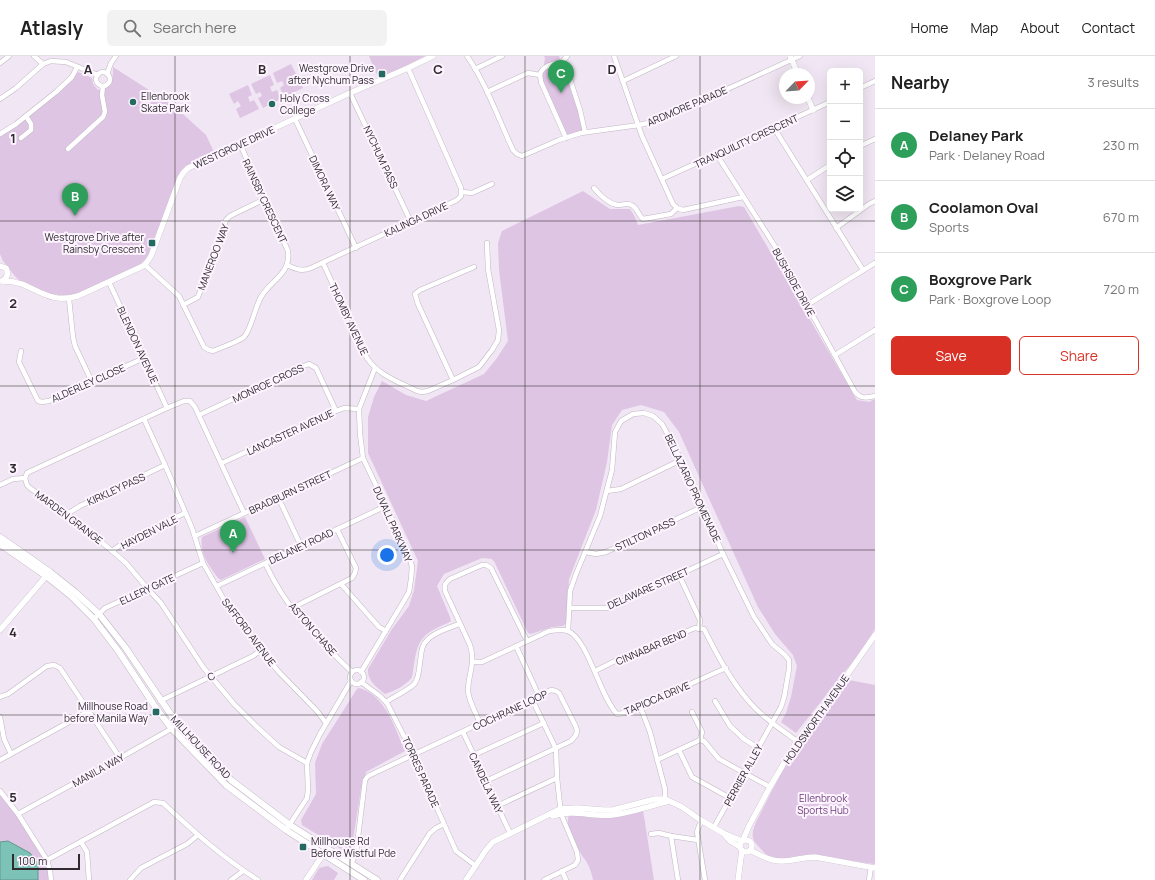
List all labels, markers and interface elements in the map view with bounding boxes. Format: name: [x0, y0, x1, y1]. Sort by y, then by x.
search box: [107, 10, 387, 46]
text: Atlasly: [20, 15, 83, 41]
icon: search: [121, 17, 143, 39]
text: Search here: [153, 17, 236, 38]
text: Home: [911, 18, 948, 37]
text: Map: [970, 18, 998, 37]
text: About: [1020, 18, 1060, 37]
text: Contact: [1082, 18, 1135, 37]
text: A: [84, 60, 93, 78]
text: B: [258, 60, 266, 78]
text: C: [433, 60, 443, 78]
pin: C: [548, 60, 574, 93]
text: D: [607, 60, 617, 78]
place label: Westgrove Drive after Nychum Pass: [288, 61, 374, 87]
north arrow: [779, 68, 815, 104]
map controls: [827, 68, 863, 212]
button: +: [827, 68, 863, 104]
marker: Westgrove Drive after Nychum Pass: [377, 69, 387, 79]
text: Nearby: [891, 71, 949, 94]
text: 3 results: [1087, 73, 1139, 91]
street label: ARDMORE PARADE: [645, 83, 730, 129]
place label: Ellenbrook Skate Park: [141, 89, 190, 115]
place label: Holy Cross College: [280, 91, 329, 117]
marker: Ellenbrook Skate Park: [128, 97, 138, 107]
marker: Holy Cross College: [267, 99, 277, 109]
button: −: [827, 104, 863, 140]
street label: TRANQUILITY CRESCENT: [692, 111, 800, 171]
street label: WESTGROVE DRIVE: [191, 122, 277, 172]
street label: NYCHUM PASS: [360, 123, 402, 191]
text: Delaney Park: [929, 125, 1023, 146]
text: 1: [10, 129, 16, 147]
text: A: [900, 136, 908, 154]
text: 230 m: [1103, 136, 1139, 154]
button: locate: [827, 140, 863, 176]
text: Park · Delaney Road: [929, 146, 1045, 164]
street label: DIMORA WAY: [306, 153, 344, 213]
street label: RAINSBY CRESCENT: [239, 156, 291, 246]
button: layers: [827, 176, 863, 212]
pin: B: [62, 183, 88, 216]
text: Coolamon Oval: [929, 197, 1038, 218]
street label: KALINGA DRIVE: [382, 198, 450, 240]
text: B: [900, 208, 908, 226]
text: 670 m: [1103, 208, 1139, 226]
text: Sports: [929, 218, 969, 236]
street label: MANEROO WAY: [194, 221, 232, 292]
place label: Westgrove Drive after Rainsby Crescent: [45, 230, 144, 256]
marker: Westgrove Drive after Rainsby Crescent: [147, 238, 157, 248]
street label: BUSHSIDE DRIVE: [769, 245, 819, 319]
text: Boxgrove Park: [929, 269, 1032, 290]
text: C: [899, 280, 909, 298]
text: 720 m: [1104, 280, 1139, 298]
street label: THOMBY AVENUE: [326, 281, 372, 358]
text: Park · Boxgrove Loop: [929, 290, 1051, 308]
text: 2: [9, 294, 17, 312]
street label: BLENDON AVENUE: [114, 304, 162, 386]
button: Save: [891, 336, 1011, 375]
button: Share: [1019, 336, 1139, 375]
street label: ALDERLEY CLOSE: [49, 360, 127, 406]
street label: MONROE CROSS: [230, 360, 306, 406]
street label: LANCASTER AVENUE: [244, 406, 336, 458]
street label: BELLAZARIO PROMENADE: [662, 432, 724, 545]
text: 3: [9, 459, 17, 477]
street label: BRADBURN STREET: [246, 467, 334, 517]
street label: KIRKLEY PASS: [85, 469, 147, 509]
street label: DUVALL PARKWAY: [370, 484, 416, 564]
street label: MARDEN GRANGE: [32, 487, 106, 547]
street label: HAYDEN VALE: [118, 512, 180, 552]
street label: STILTON PASS: [613, 514, 677, 554]
pin: A: [220, 520, 246, 553]
street label: DELANEY ROAD: [266, 525, 336, 567]
your location: [377, 545, 397, 565]
street label: DELAWARE STREET: [605, 564, 691, 612]
street label: ELLERY GATE: [117, 570, 177, 608]
street label: SAFFORD AVENUE: [219, 595, 279, 669]
street label: ASTON CHASE: [286, 599, 340, 659]
text: 4: [9, 623, 17, 641]
street label: CINNABAR BEND: [613, 626, 689, 668]
street label: C: [205, 668, 217, 684]
street label: HOLDSWORTH AVENUE: [780, 671, 852, 767]
street label: TAPIOCA DRIVE: [622, 678, 692, 718]
street label: COCHRANE LOOP: [470, 687, 550, 733]
place label: Millhouse Road before Manila Way: [64, 699, 149, 725]
marker: Millhouse Road before Manila Way: [151, 707, 161, 717]
street label: MILLHOUSE ROAD: [168, 712, 234, 782]
street label: TORRES PARADE: [399, 734, 443, 810]
street label: PERRIER ALLEY: [720, 741, 766, 808]
street label: MANILA WAY: [70, 750, 127, 790]
street label: CANDELA WAY: [466, 750, 506, 816]
text: 5: [9, 788, 17, 806]
park label: Ellenbrook Sports Hub: [797, 791, 849, 817]
place label: Millhouse Rd Before Wistful Pde: [311, 834, 396, 860]
marker: Millhouse Rd Before Wistful Pde: [298, 842, 308, 852]
scale bar: [12, 852, 80, 871]
text: 100 m: [18, 853, 47, 868]

